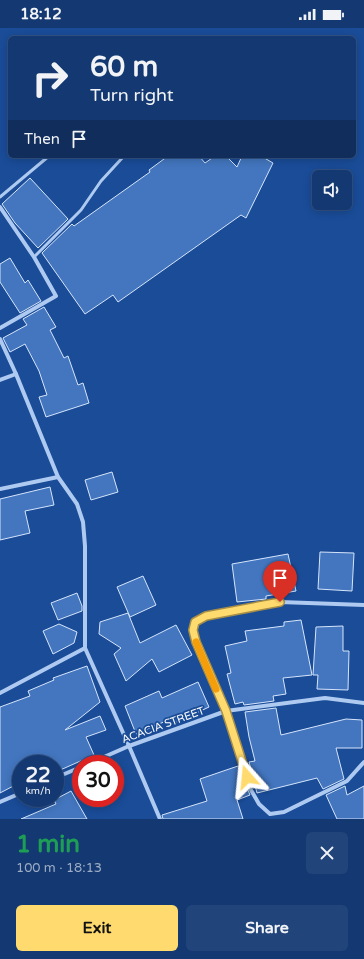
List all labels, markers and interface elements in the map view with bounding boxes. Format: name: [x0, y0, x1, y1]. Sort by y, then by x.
text: 18:12: [20, 5, 62, 23]
text: 60 m: [90, 50, 158, 84]
icon: right: [24, 52, 76, 104]
text: Turn right: [90, 84, 174, 106]
icon: arrive: [68, 128, 90, 150]
text: Then: [24, 130, 60, 148]
map controls: [312, 170, 352, 210]
button: sound: [312, 170, 352, 210]
pin: [263, 561, 297, 602]
icon: arrive: [269, 567, 291, 589]
street label: ACACIA STREET: [120, 704, 206, 746]
speed limit sign: 30: [72, 755, 124, 807]
position arrow: [226, 756, 268, 798]
text: 22: [25, 764, 51, 788]
text: km/h: [25, 785, 51, 797]
text: 1 min: [16, 830, 80, 859]
button: close: [306, 832, 348, 874]
text: 100 m · 18:13: [16, 860, 102, 876]
button: Exit: [16, 905, 178, 951]
button: Share: [186, 905, 348, 951]

